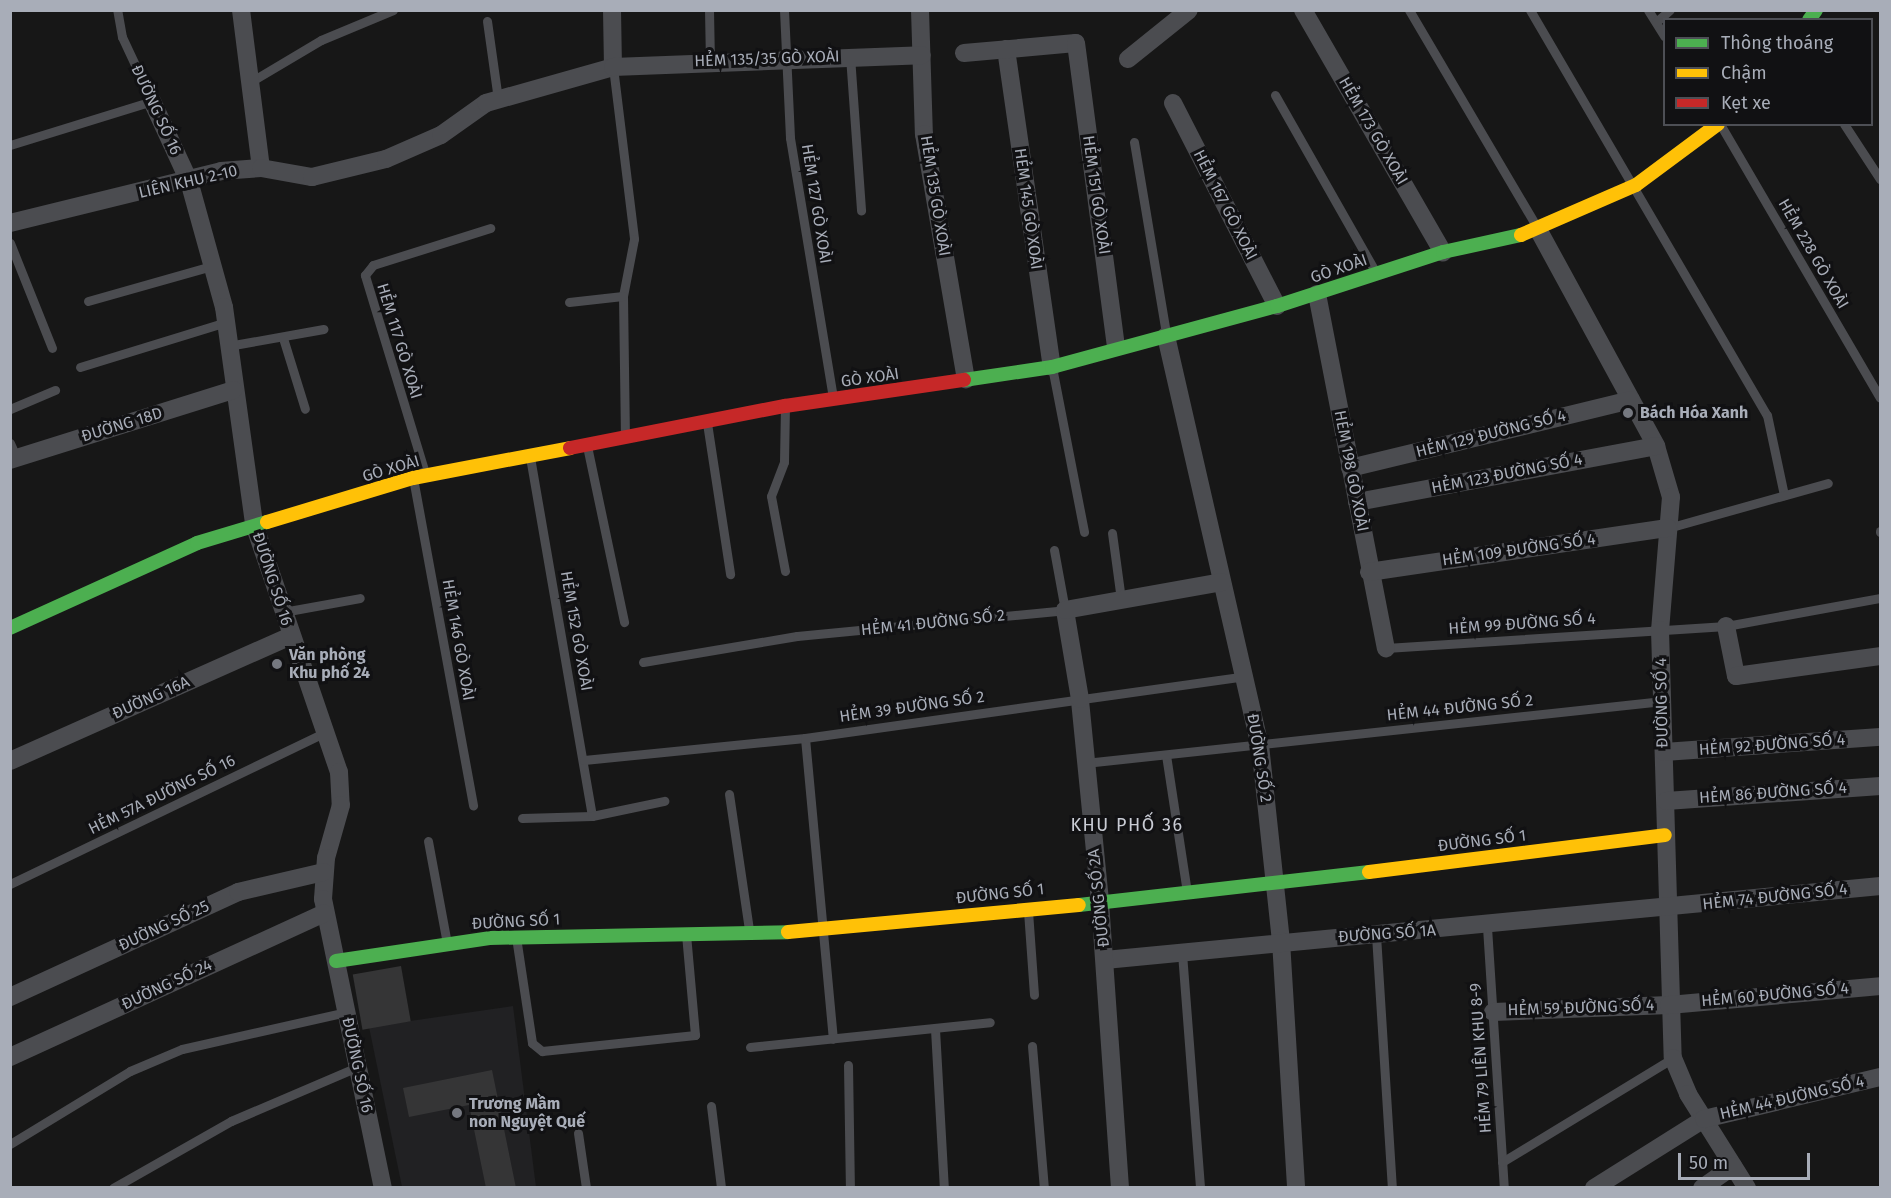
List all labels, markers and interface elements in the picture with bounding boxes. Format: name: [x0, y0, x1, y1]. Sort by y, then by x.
legend: [1663, 18, 1873, 126]
text: Thông thoáng: [1721, 32, 1833, 54]
street label: HẺM 135/35 GÒ XOÀI: [694, 47, 840, 71]
street label: ĐƯỜNG SỐ 16: [127, 62, 185, 158]
text: Chậm: [1721, 62, 1767, 84]
street label: HẺM 173 GÒ XOÀI: [1334, 74, 1412, 188]
text: Kẹt xe: [1721, 92, 1771, 114]
street label: HẺM 135 GÒ XOÀI: [916, 134, 954, 258]
street label: HẺM 151 GÒ XOÀI: [1078, 134, 1114, 256]
street label: HẺM 127 GÒ XOÀI: [797, 143, 835, 265]
street label: HẺM 145 GÒ XOÀI: [1010, 147, 1046, 271]
street label: HẺM 167 GÒ XOÀI: [1189, 147, 1261, 263]
street label: LIÊN KHU 2-10: [137, 161, 239, 203]
street label: HẺM 228 GÒ XOÀI: [1774, 196, 1852, 312]
street label: GÒ XOÀI: [1308, 250, 1370, 288]
street label: HẺM 117 GÒ XOÀI: [372, 281, 426, 401]
street label: GÒ XOÀI: [840, 364, 900, 392]
place label: Bách Hóa Xanh: [1640, 403, 1748, 423]
street label: ĐƯỜNG 18D: [79, 404, 165, 446]
street label: HẺM 129 ĐƯỜNG SỐ 4: [1414, 406, 1568, 462]
marker: Bách Hóa Xanh: [1621, 406, 1635, 420]
street label: HẺM 198 GÒ XOÀI: [1330, 409, 1372, 533]
street label: HẺM 123 ĐƯỜNG SỐ 4: [1430, 450, 1584, 498]
street label: GÒ XOÀI: [360, 452, 422, 486]
street label: ĐƯỜNG SỐ 16: [248, 530, 296, 628]
street label: HẺM 109 ĐƯỜNG SỐ 4: [1441, 530, 1597, 570]
street label: HẺM 152 GÒ XOÀI: [556, 569, 596, 693]
street label: HẺM 146 GÒ XOÀI: [438, 578, 478, 702]
street label: HẺM 41 ĐƯỜNG SỐ 2: [860, 606, 1006, 640]
street label: HẺM 99 ĐƯỜNG SỐ 4: [1448, 609, 1596, 639]
place label: Văn phòng Khu phố 24: [289, 645, 370, 683]
marker: Văn phòng Khu phố 24: [270, 657, 284, 671]
street label: ĐƯỜNG SỐ 4: [1652, 658, 1672, 748]
street label: ĐƯỜNG 16A: [109, 672, 193, 724]
street label: HẺM 39 ĐƯỜNG SỐ 2: [838, 687, 986, 727]
street label: HẺM 44 ĐƯỜNG SỐ 2: [1386, 691, 1534, 725]
street label: ĐƯỜNG SỐ 2: [1243, 712, 1275, 804]
street label: HẺM 92 ĐƯỜNG SỐ 4: [1698, 730, 1846, 760]
street label: HẺM 57A ĐƯỜNG SỐ 16: [85, 751, 239, 839]
street label: HẺM 86 ĐƯỜNG SỐ 4: [1699, 778, 1847, 808]
district label: KHU PHỐ 36: [1070, 814, 1184, 836]
street label: ĐƯỜNG SỐ 1: [1437, 826, 1527, 856]
street label: ĐƯỜNG SỐ 2A: [1084, 848, 1114, 948]
street label: ĐƯỜNG SỐ 1: [955, 880, 1045, 908]
street label: HẺM 74 ĐƯỜNG SỐ 4: [1702, 880, 1848, 914]
street label: ĐƯỜNG SỐ 25: [116, 897, 212, 955]
street label: ĐƯỜNG SỐ 1: [471, 910, 561, 934]
street label: ĐƯỜNG SỐ 1A: [1338, 921, 1436, 947]
street label: ĐƯỜNG SỐ 24: [119, 956, 215, 1014]
street label: HẺM 60 ĐƯỜNG SỐ 4: [1700, 979, 1850, 1011]
street label: HẺM 79 LIÊN KHU 8-9: [1466, 982, 1496, 1134]
street label: HẺM 59 ĐƯỜNG SỐ 4: [1507, 996, 1655, 1020]
street label: ĐƯỜNG SỐ 16: [338, 1015, 376, 1115]
street label: HẺM 44 ĐƯỜNG SỐ 4: [1718, 1072, 1866, 1124]
place label: Trương Mầm non Nguyệt Quế: [469, 1094, 585, 1132]
marker: Trương Mầm non Nguyệt Quế: [450, 1106, 464, 1120]
scale bar: [1681, 1141, 1813, 1179]
text: 50 m: [1689, 1152, 1728, 1174]

